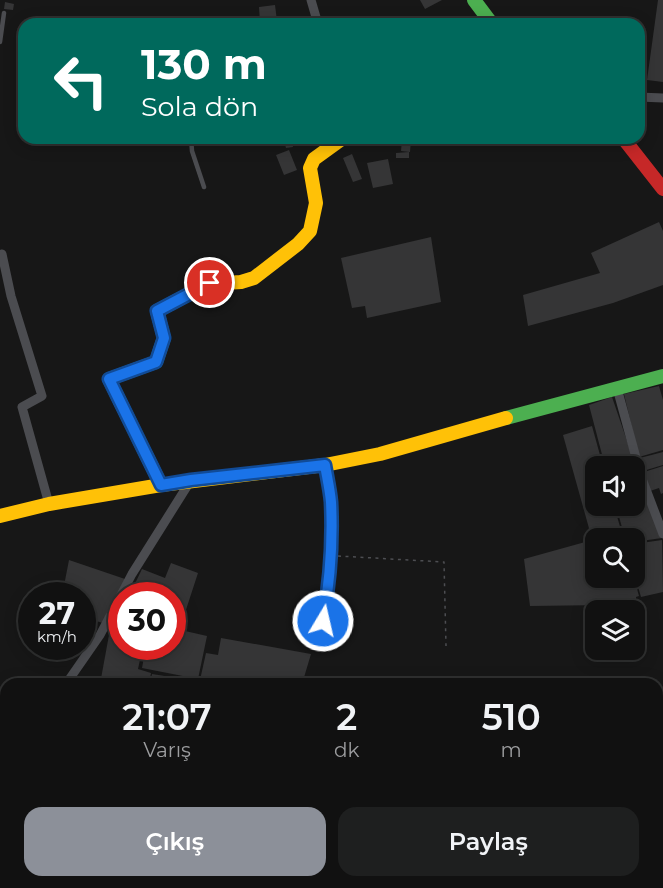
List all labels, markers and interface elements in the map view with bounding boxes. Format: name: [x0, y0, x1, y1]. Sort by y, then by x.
text: 130 m: [141, 38, 267, 90]
icon: left: [42, 42, 120, 120]
text: Sola dön: [141, 90, 258, 123]
pin: [184, 257, 235, 308]
icon: arrive: [193, 266, 226, 299]
map controls: [585, 456, 645, 660]
button: sound: [585, 456, 645, 516]
button: search: [585, 528, 645, 588]
speed limit sign: 30: [108, 582, 186, 660]
position arrow: [291, 589, 355, 653]
text: 27: [39, 595, 75, 632]
button: layers: [585, 600, 645, 660]
text: km/h: [37, 627, 77, 646]
text: 21:07: [122, 695, 212, 739]
text: 2: [336, 695, 357, 739]
text: 510: [482, 695, 541, 739]
text: Varış: [143, 738, 191, 762]
text: dk: [334, 738, 359, 762]
text: m: [501, 738, 522, 762]
button: Çıkış: [24, 807, 326, 876]
button: Paylaş: [338, 807, 639, 876]

